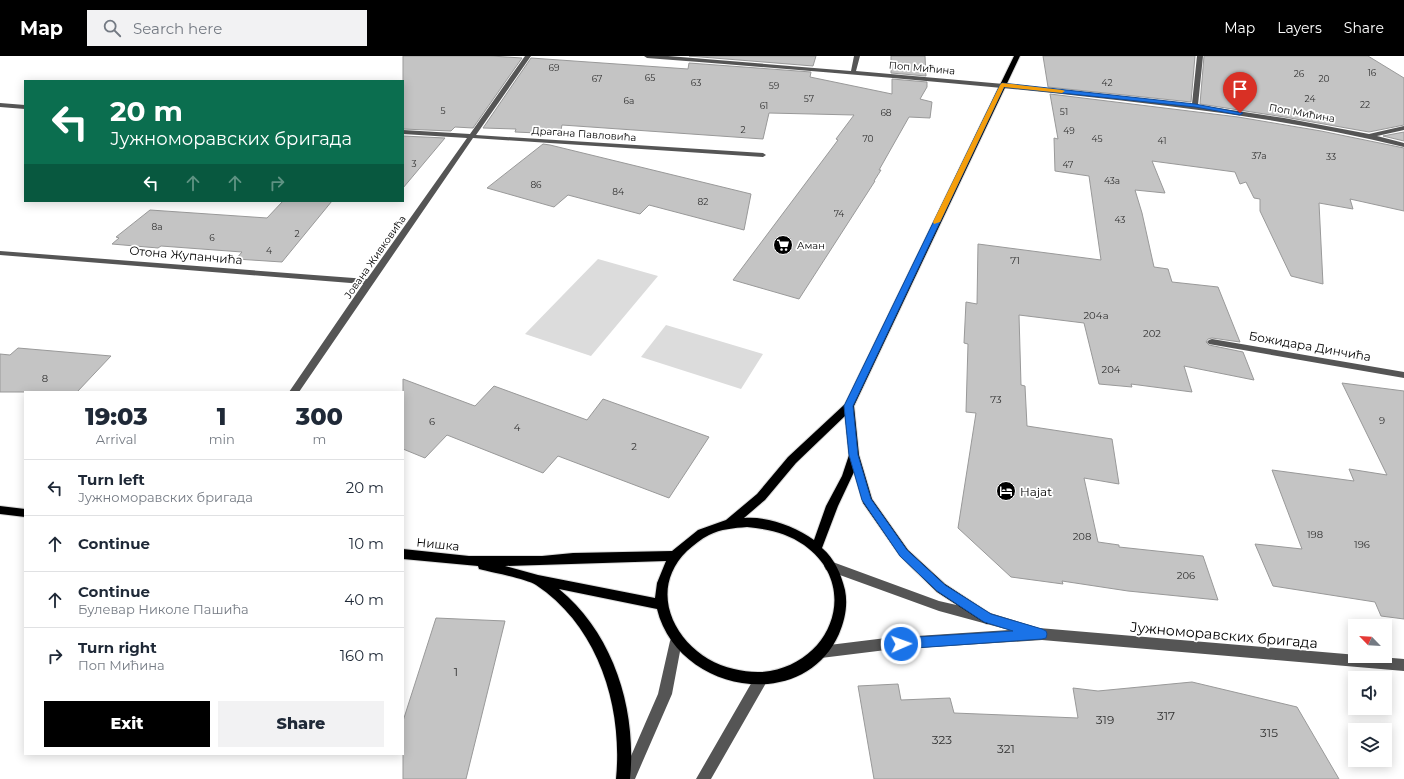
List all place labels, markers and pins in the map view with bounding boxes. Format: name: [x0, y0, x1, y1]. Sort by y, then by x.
pin: [1223, 72, 1257, 113]
supermarket icon: Аман: [772, 234, 794, 256]
place label: Аман: [797, 239, 825, 252]
hotel icon: Hajat: [995, 480, 1017, 502]
place label: Hajat: [1020, 484, 1052, 499]

